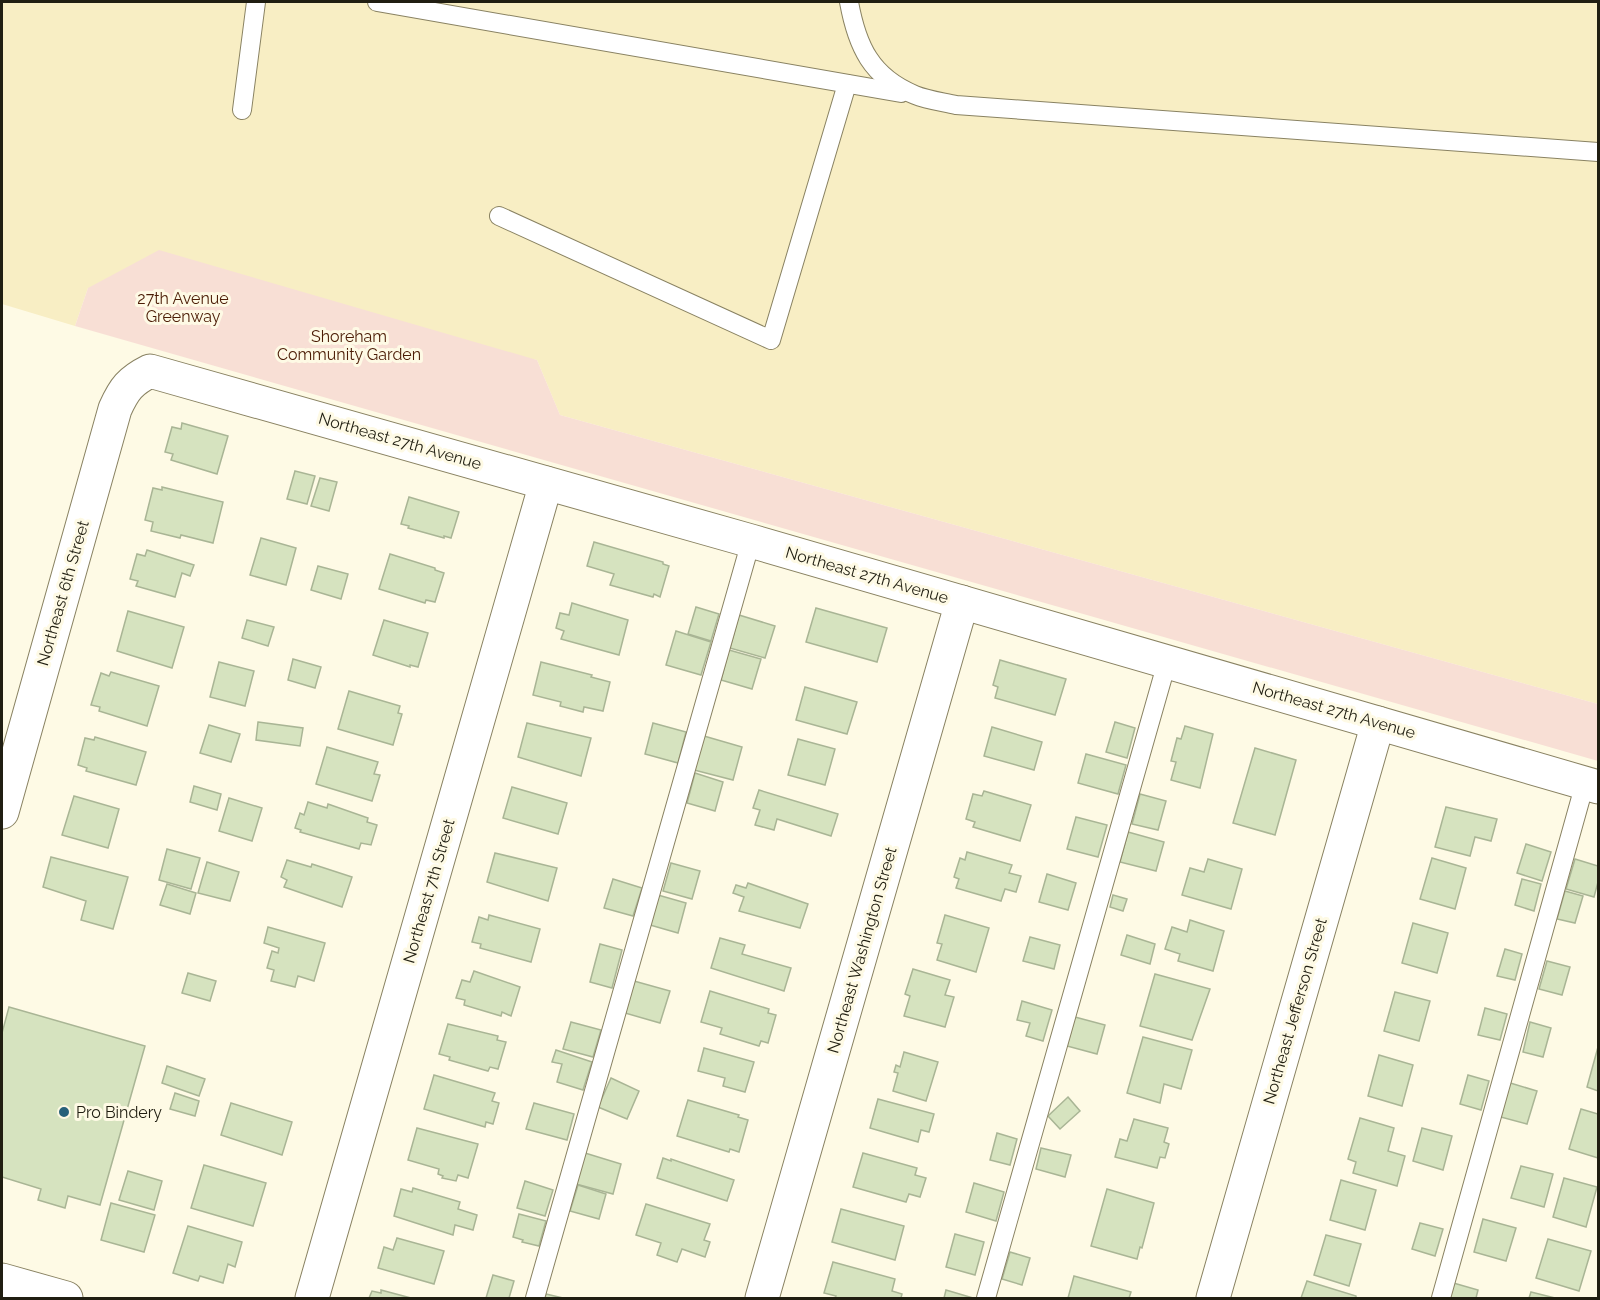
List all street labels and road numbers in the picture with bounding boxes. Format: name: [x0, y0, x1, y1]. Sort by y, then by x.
street label: Northeast 27th Avenue: [316, 409, 484, 473]
street label: Northeast 6th Street: [33, 518, 93, 668]
street label: Northeast 27th Avenue: [783, 543, 951, 607]
street label: Northeast 27th Avenue: [1250, 678, 1418, 742]
street label: Northeast 7th Street: [399, 816, 459, 965]
street label: Northeast Washington Street: [823, 844, 901, 1055]
street label: Northeast Jefferson Street: [1259, 915, 1331, 1106]

